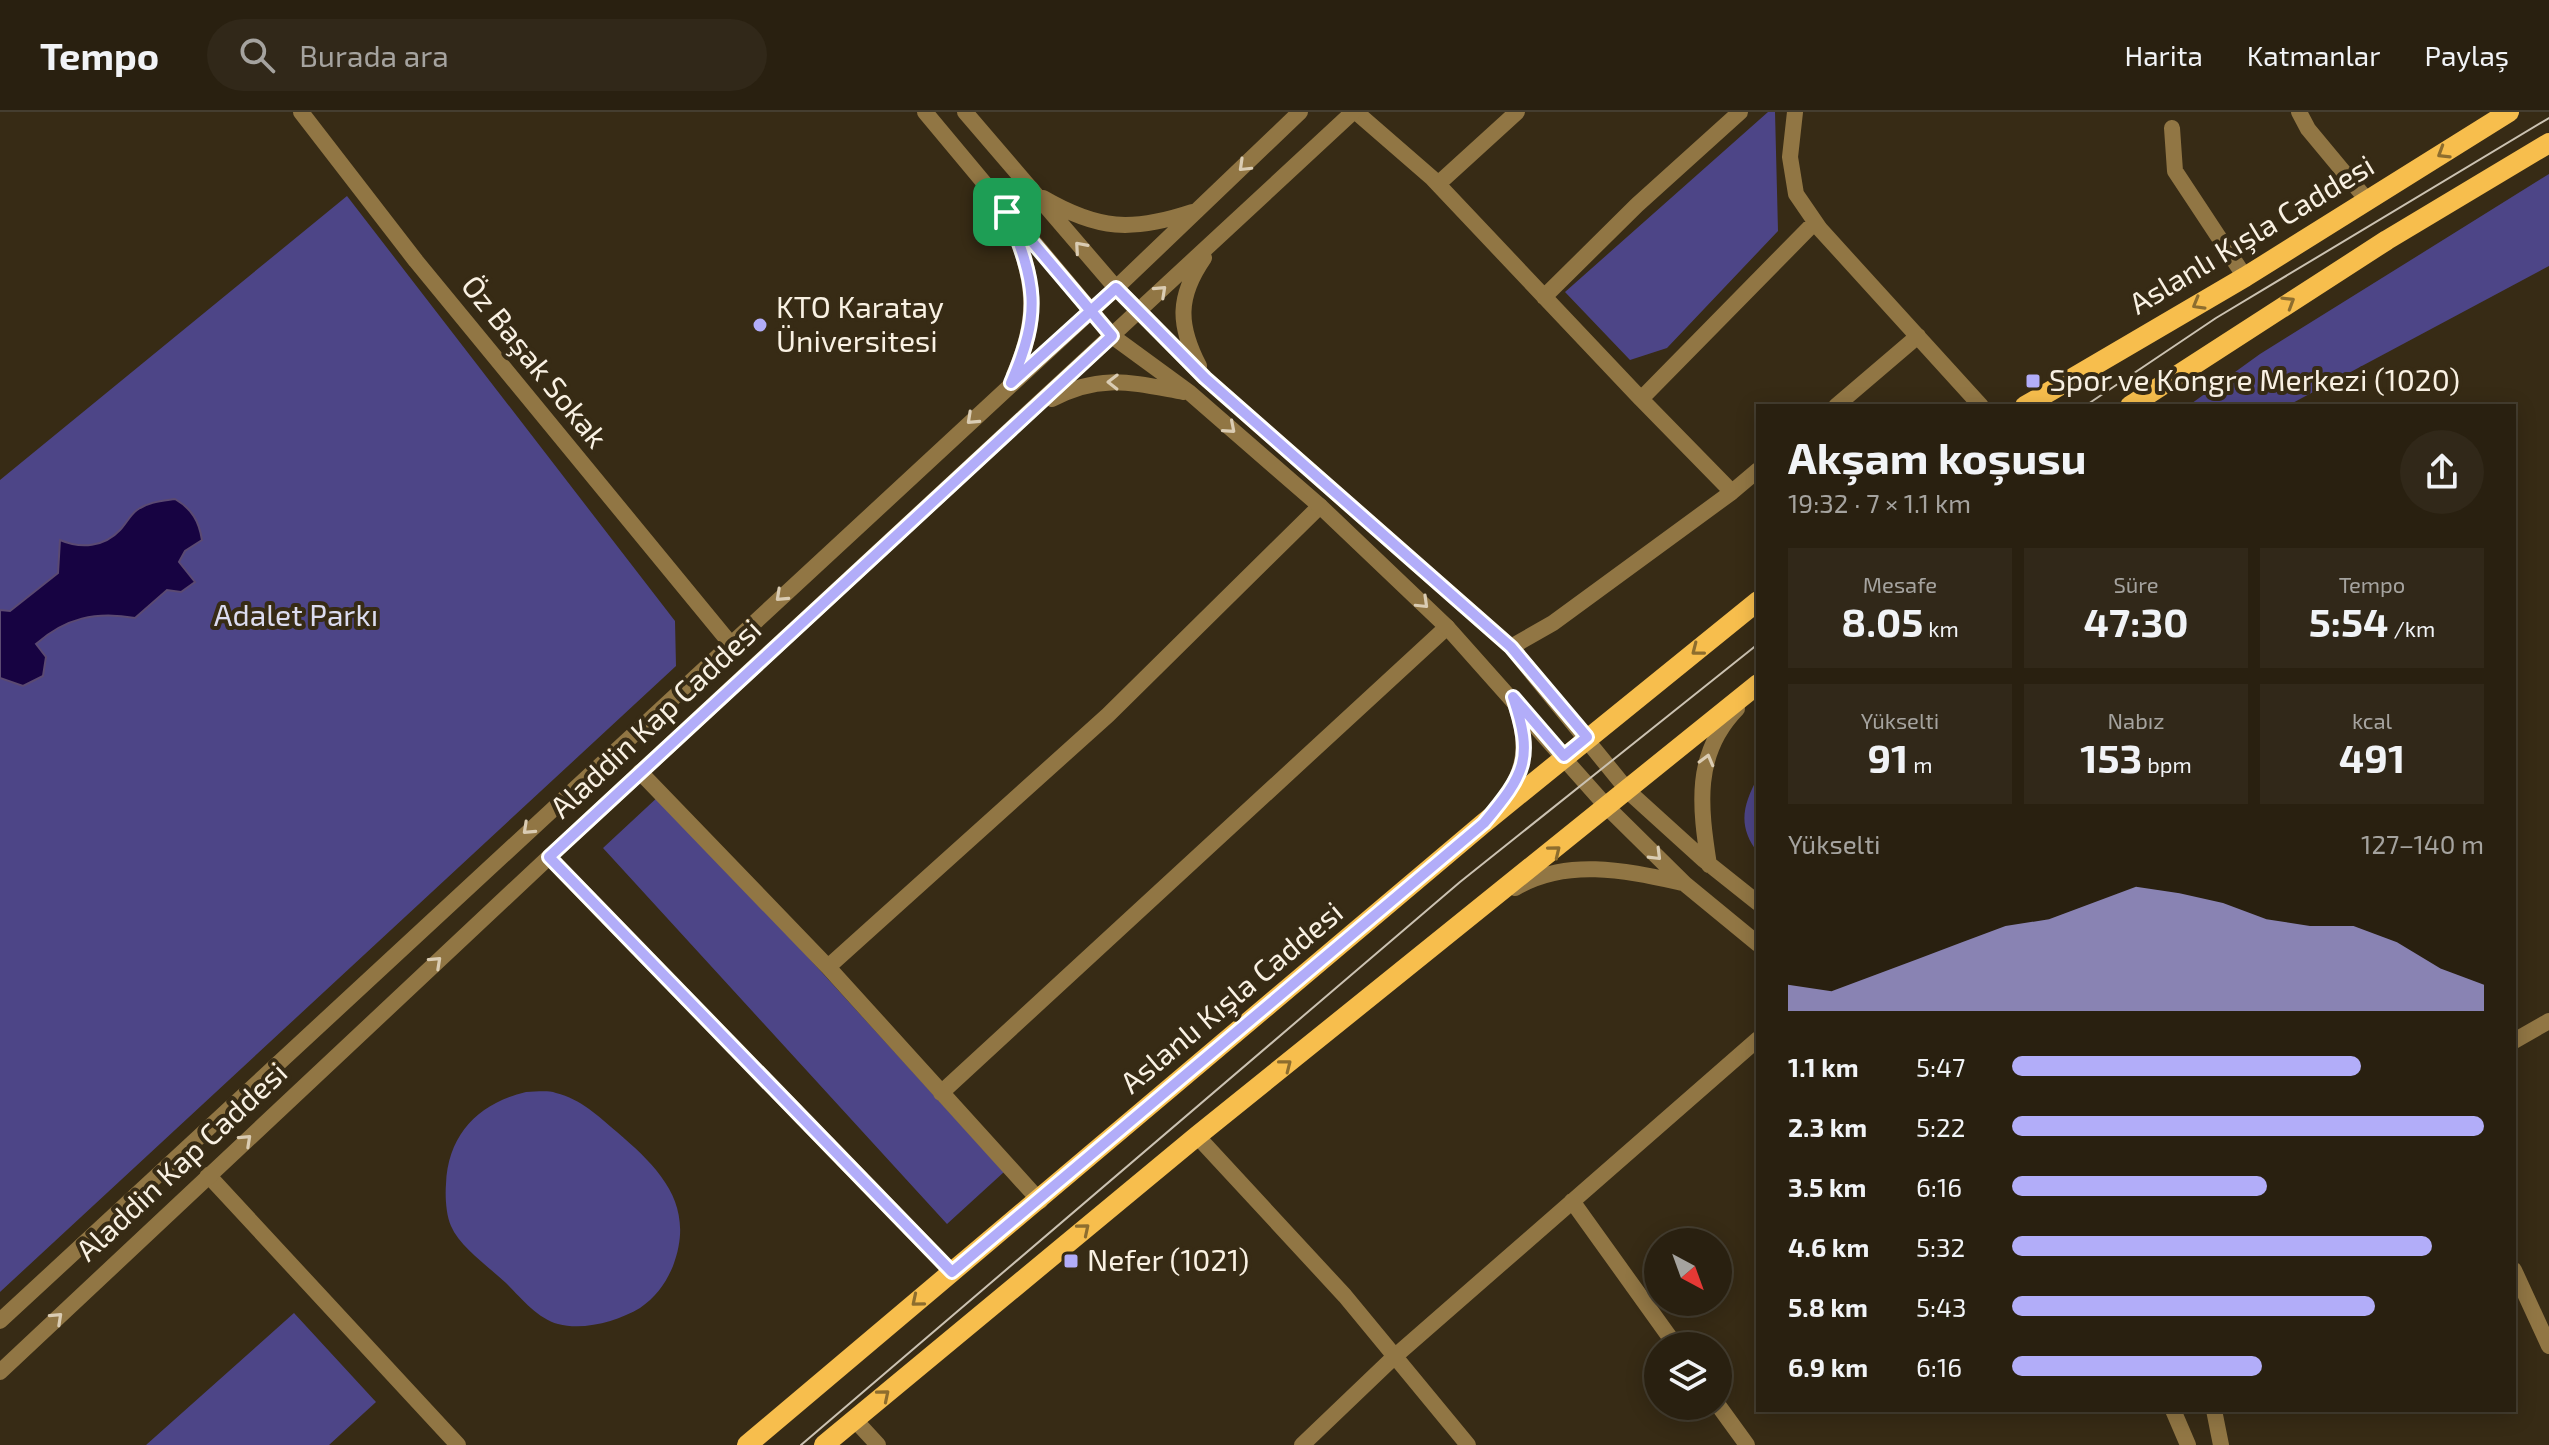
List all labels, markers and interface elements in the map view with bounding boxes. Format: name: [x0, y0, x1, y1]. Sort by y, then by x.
search box: [207, 19, 767, 91]
text: Tempo: [40, 32, 159, 78]
icon: search: [235, 33, 279, 77]
text: Burada ara: [299, 37, 449, 73]
text: Harita: [2124, 38, 2203, 72]
text: Katmanlar: [2247, 38, 2380, 72]
text: Paylaş: [2424, 38, 2509, 72]
one-way arrow: [2437, 143, 2452, 159]
street label: Aslanlı Kışla Caddesi: [2122, 146, 2380, 321]
one-way arrow: [1238, 156, 1253, 170]
pin: [973, 178, 1041, 246]
icon: arrive: [985, 190, 1029, 234]
one-way arrow: [1075, 241, 1089, 256]
street label: Öz Başak Sokak: [454, 267, 616, 455]
one-way arrow: [1151, 286, 1166, 300]
place label: KTO Karatay Üniversitesi: [776, 288, 944, 358]
one-way arrow: [2192, 295, 2207, 310]
one-way arrow: [2280, 296, 2295, 311]
marker: KTO Karatay Üniversitesi: [751, 316, 769, 334]
place label: Spor ve Kongre Merkezi (1020): [2049, 361, 2460, 397]
marker: Spor ve Kongre Merkezi (1020): [2024, 372, 2042, 390]
one-way arrow: [1106, 373, 1119, 391]
one-way arrow: [966, 410, 981, 424]
one-way arrow: [1221, 418, 1236, 433]
text: Akşam koşusu: [1788, 430, 2087, 483]
button: share: [2400, 430, 2484, 514]
text: 19:32 · 7 × 1.1 km: [1788, 487, 1971, 518]
text: Mesafe: [1863, 571, 1937, 597]
text: Süre: [2113, 571, 2159, 597]
text: Tempo: [2339, 571, 2405, 597]
one-way arrow: [775, 586, 790, 600]
one-way arrow: [1414, 594, 1428, 608]
park label: Adalet Parkı: [214, 596, 378, 632]
text: 8.05: [1841, 597, 1923, 645]
text: 47:30: [2084, 597, 2188, 645]
text: 5:54: [2309, 597, 2389, 645]
street label: Aladdin Kap Caddesi: [542, 611, 768, 825]
text: km: [1923, 615, 1959, 641]
text: /km: [2389, 615, 2435, 641]
one-way arrow: [1691, 640, 1706, 654]
text: Yükselti: [1861, 707, 1939, 733]
text: Nabız: [2108, 707, 2164, 733]
text: kcal: [2352, 707, 2392, 733]
text: 91: [1867, 733, 1908, 781]
text: 153: [2080, 733, 2142, 781]
text: 491: [2339, 733, 2405, 781]
text: m: [1908, 751, 1933, 777]
text: bpm: [2142, 751, 2192, 777]
one-way arrow: [1697, 754, 1714, 768]
one-way arrow: [523, 820, 537, 835]
text: Yükselti: [1788, 828, 1881, 859]
text: 127–140 m: [2361, 828, 2484, 859]
one-way arrow: [1546, 846, 1560, 861]
one-way arrow: [1647, 846, 1661, 860]
street label: Aslanlı Kışla Caddesi: [1112, 893, 1350, 1101]
one-way arrow: [427, 957, 441, 972]
text: 1.1 km: [1788, 1051, 1859, 1082]
text: 5:47: [1916, 1051, 1965, 1082]
street label: Aladdin Kap Caddesi: [68, 1054, 294, 1268]
one-way arrow: [1277, 1061, 1292, 1075]
text: 2.3 km: [1788, 1111, 1867, 1142]
text: 5:22: [1916, 1111, 1965, 1142]
one-way arrow: [237, 1134, 251, 1149]
text: 3.5 km: [1788, 1171, 1867, 1202]
text: 6:16: [1916, 1171, 1962, 1202]
one-way arrow: [1075, 1224, 1089, 1239]
north arrow: [1644, 1228, 1732, 1316]
map controls: [1644, 1228, 1732, 1420]
text: 4.6 km: [1788, 1231, 1869, 1262]
text: 5:32: [1916, 1231, 1965, 1262]
place label: Nefer (1021): [1087, 1241, 1249, 1277]
marker: Nefer (1021): [1062, 1252, 1080, 1270]
one-way arrow: [912, 1291, 927, 1306]
text: 5.8 km: [1788, 1291, 1868, 1322]
text: 5:43: [1916, 1291, 1967, 1322]
one-way arrow: [47, 1313, 62, 1327]
button: layers: [1644, 1332, 1732, 1420]
text: 6.9 km: [1788, 1351, 1868, 1382]
text: 6:16: [1916, 1351, 1962, 1382]
one-way arrow: [874, 1390, 889, 1405]

